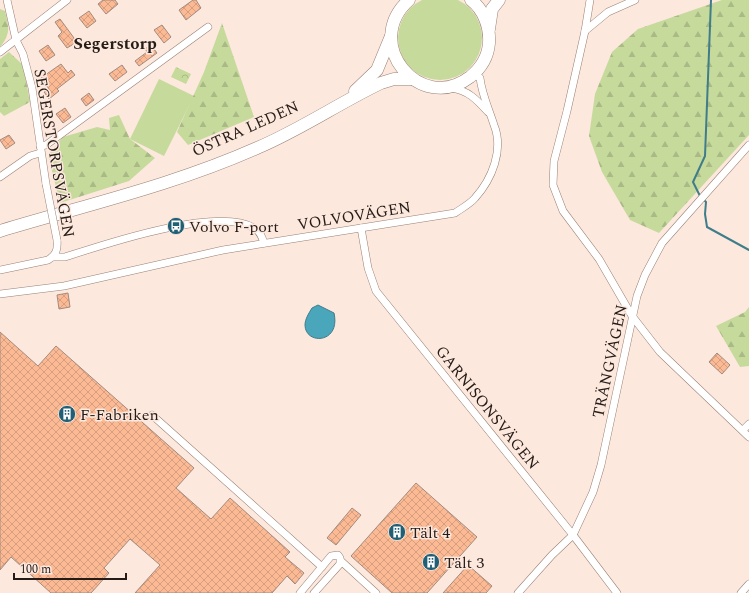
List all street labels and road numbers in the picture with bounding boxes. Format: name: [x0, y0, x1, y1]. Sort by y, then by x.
street label: SEGERSTORPSVÄGEN: [27, 67, 81, 240]
street label: ÖSTRA LEDEN: [188, 95, 303, 163]
street label: VOLVOVÄGEN: [296, 195, 413, 237]
street label: TRÄNGVÄGEN: [586, 302, 634, 420]
street label: GARNISONSVÄGEN: [430, 340, 545, 475]

